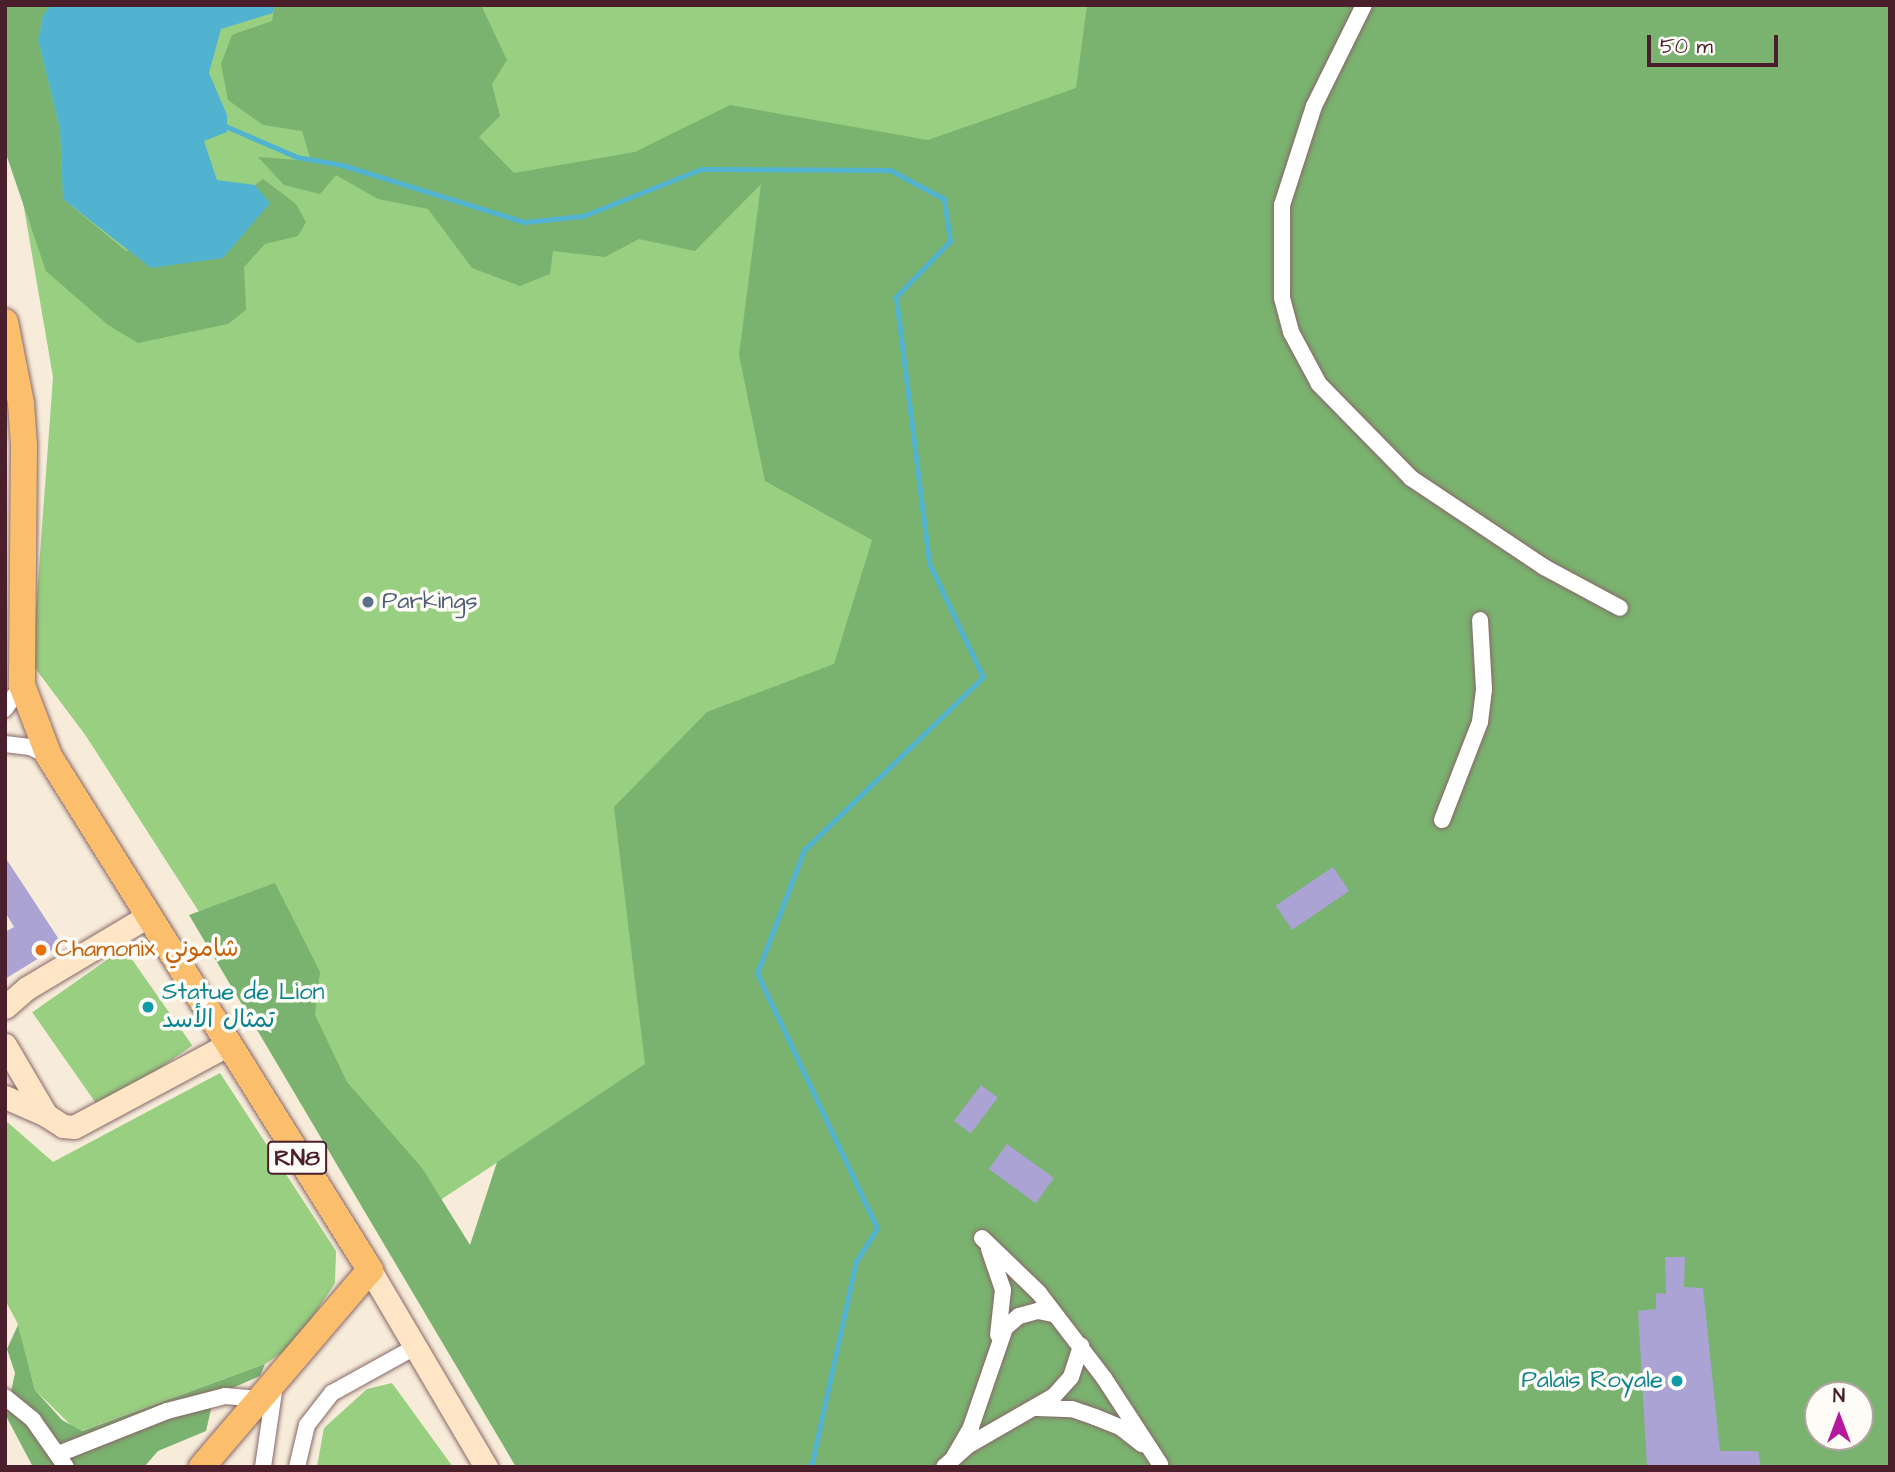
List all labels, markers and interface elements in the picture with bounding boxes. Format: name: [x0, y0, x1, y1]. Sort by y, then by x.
scale bar: [1650, 21, 1781, 65]
text: 50 m: [1660, 32, 1713, 61]
place label: Parkings: [382, 588, 478, 616]
marker: Parkings: [360, 594, 376, 610]
place label: Chamonix شاموني: [55, 936, 239, 964]
marker: Chamonix شاموني: [33, 942, 49, 958]
place label: Statue de Lion تمثال الأسد: [162, 979, 324, 1035]
marker: Statue de Lion تمثال الأسد: [140, 999, 156, 1015]
road number: RN8: [266, 1138, 328, 1177]
place label: Palais Royale: [1521, 1367, 1663, 1395]
marker: Palais Royale: [1669, 1373, 1685, 1389]
north arrow: [1804, 1381, 1874, 1451]
text: N: [1833, 1383, 1845, 1410]

